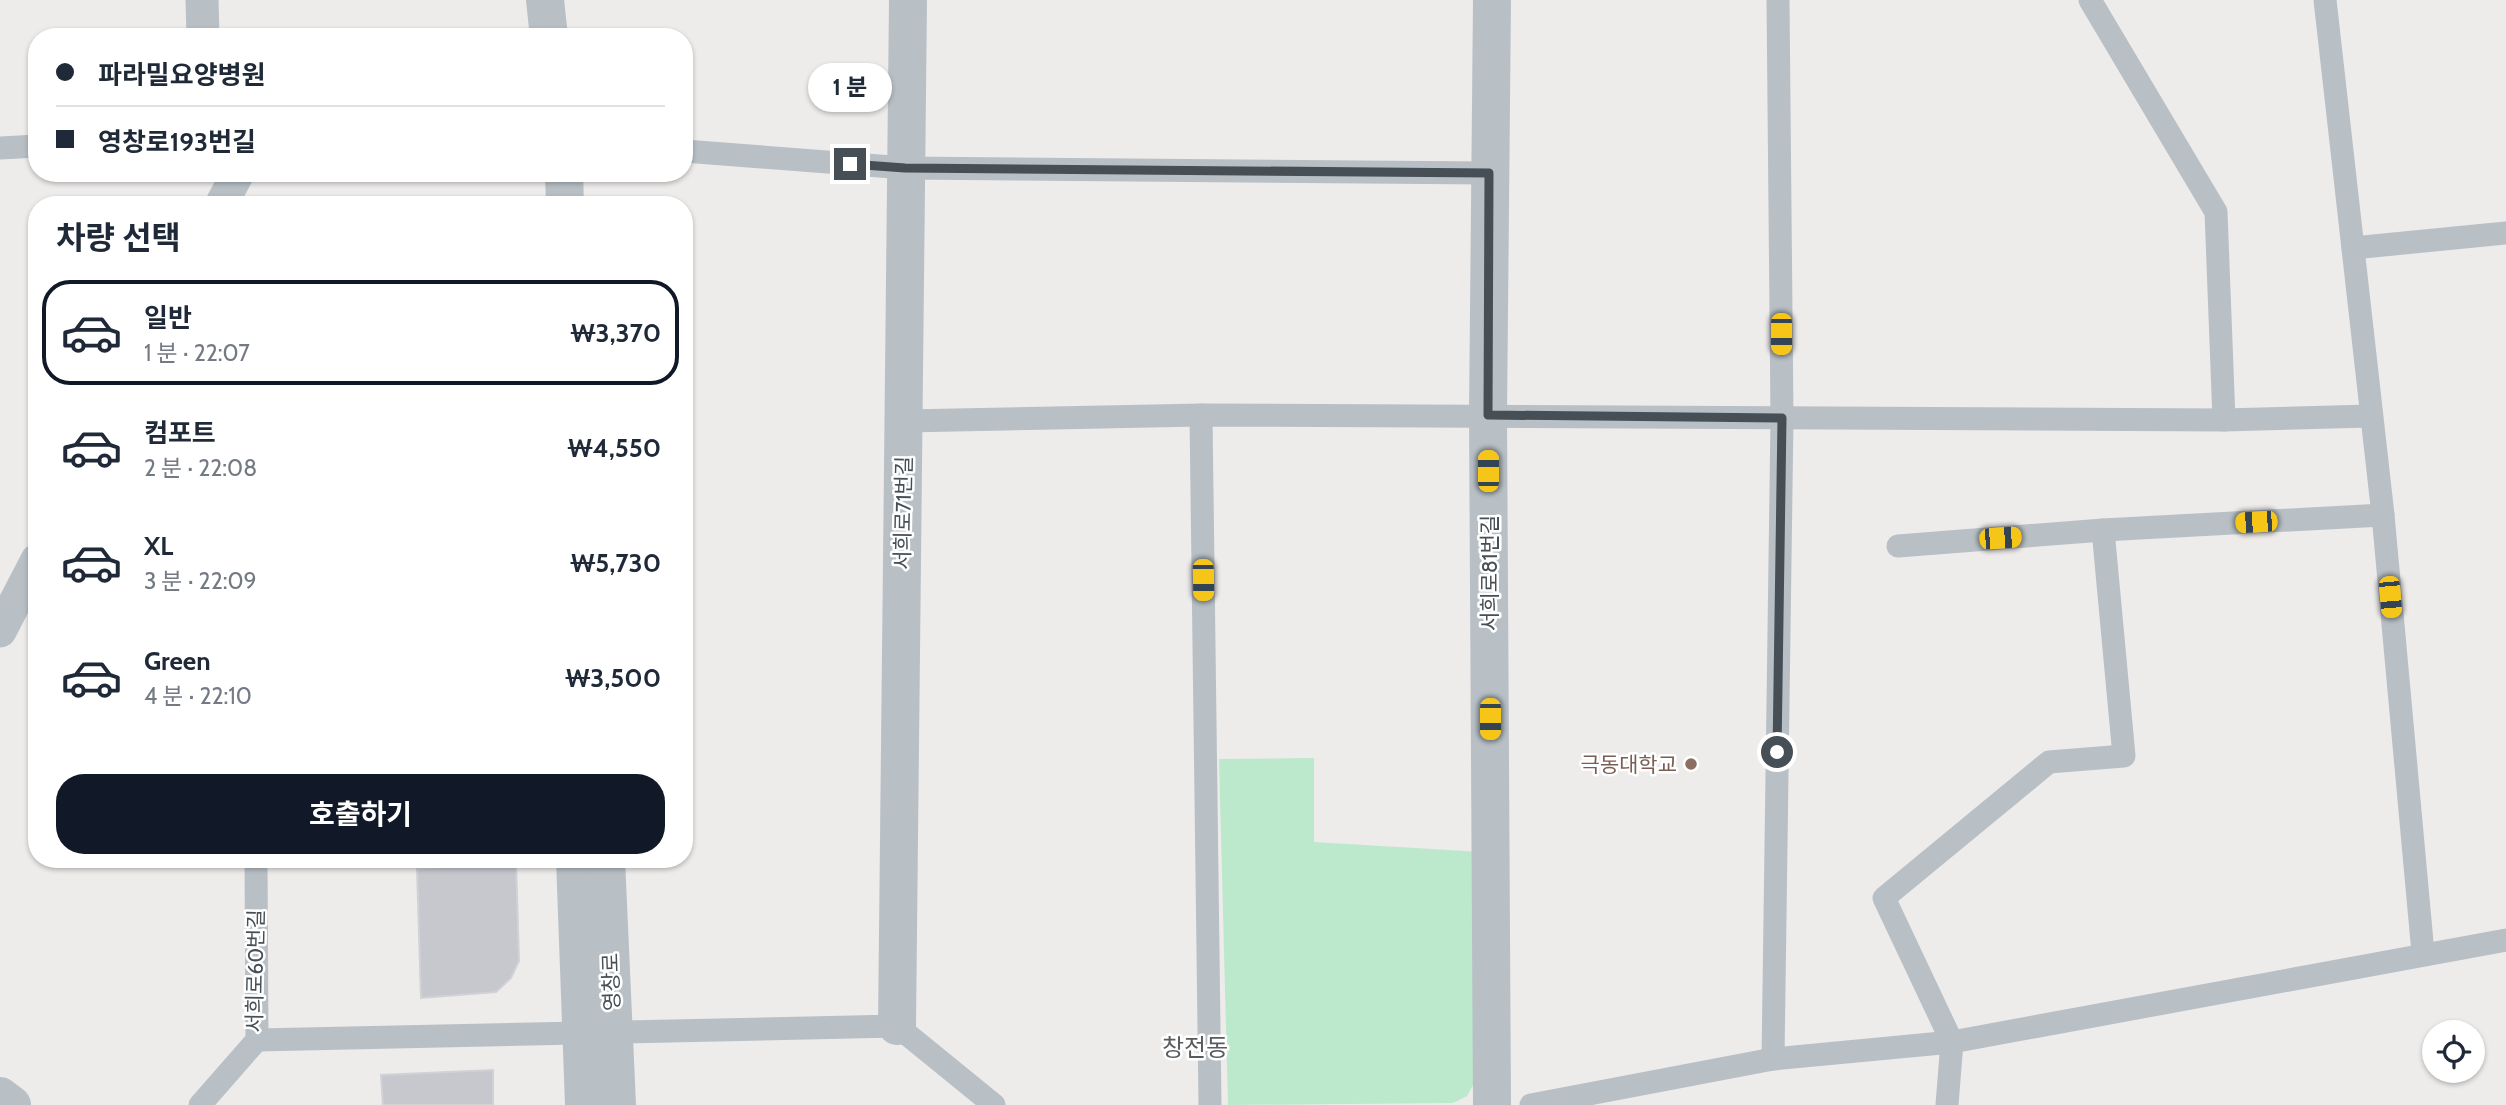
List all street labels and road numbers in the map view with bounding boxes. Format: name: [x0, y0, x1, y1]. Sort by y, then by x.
street label: 서희로71번길: [890, 456, 916, 570]
street label: 서희로81번길: [1477, 515, 1502, 631]
street label: 서희로60번길: [241, 909, 269, 1033]
street label: 영창로: [597, 953, 625, 1011]

